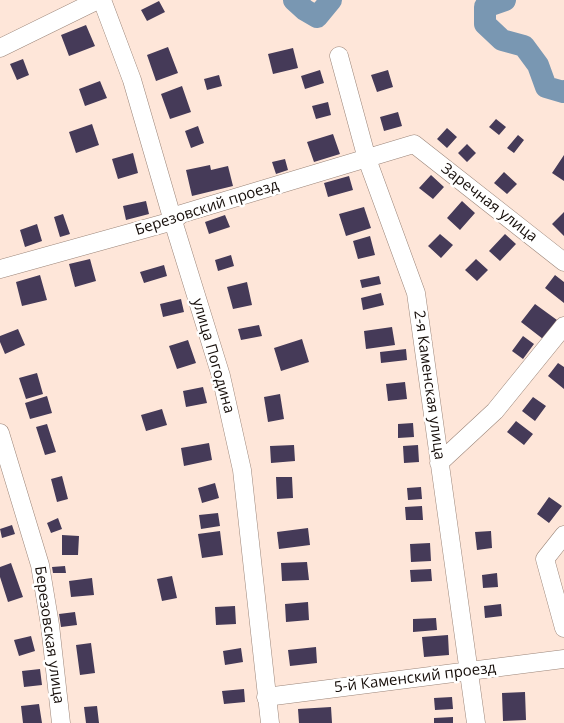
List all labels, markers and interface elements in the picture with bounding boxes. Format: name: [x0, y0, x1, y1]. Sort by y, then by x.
street label: Заречная улица: [437, 160, 541, 246]
street label: Березовский проезд: [133, 176, 281, 240]
street label: улица Погодина: [188, 296, 238, 416]
street label: 2-я Каменская улица: [410, 309, 448, 461]
street label: Березовская улица: [30, 565, 68, 705]
street label: 5-й Каменский проезд: [333, 659, 497, 697]

